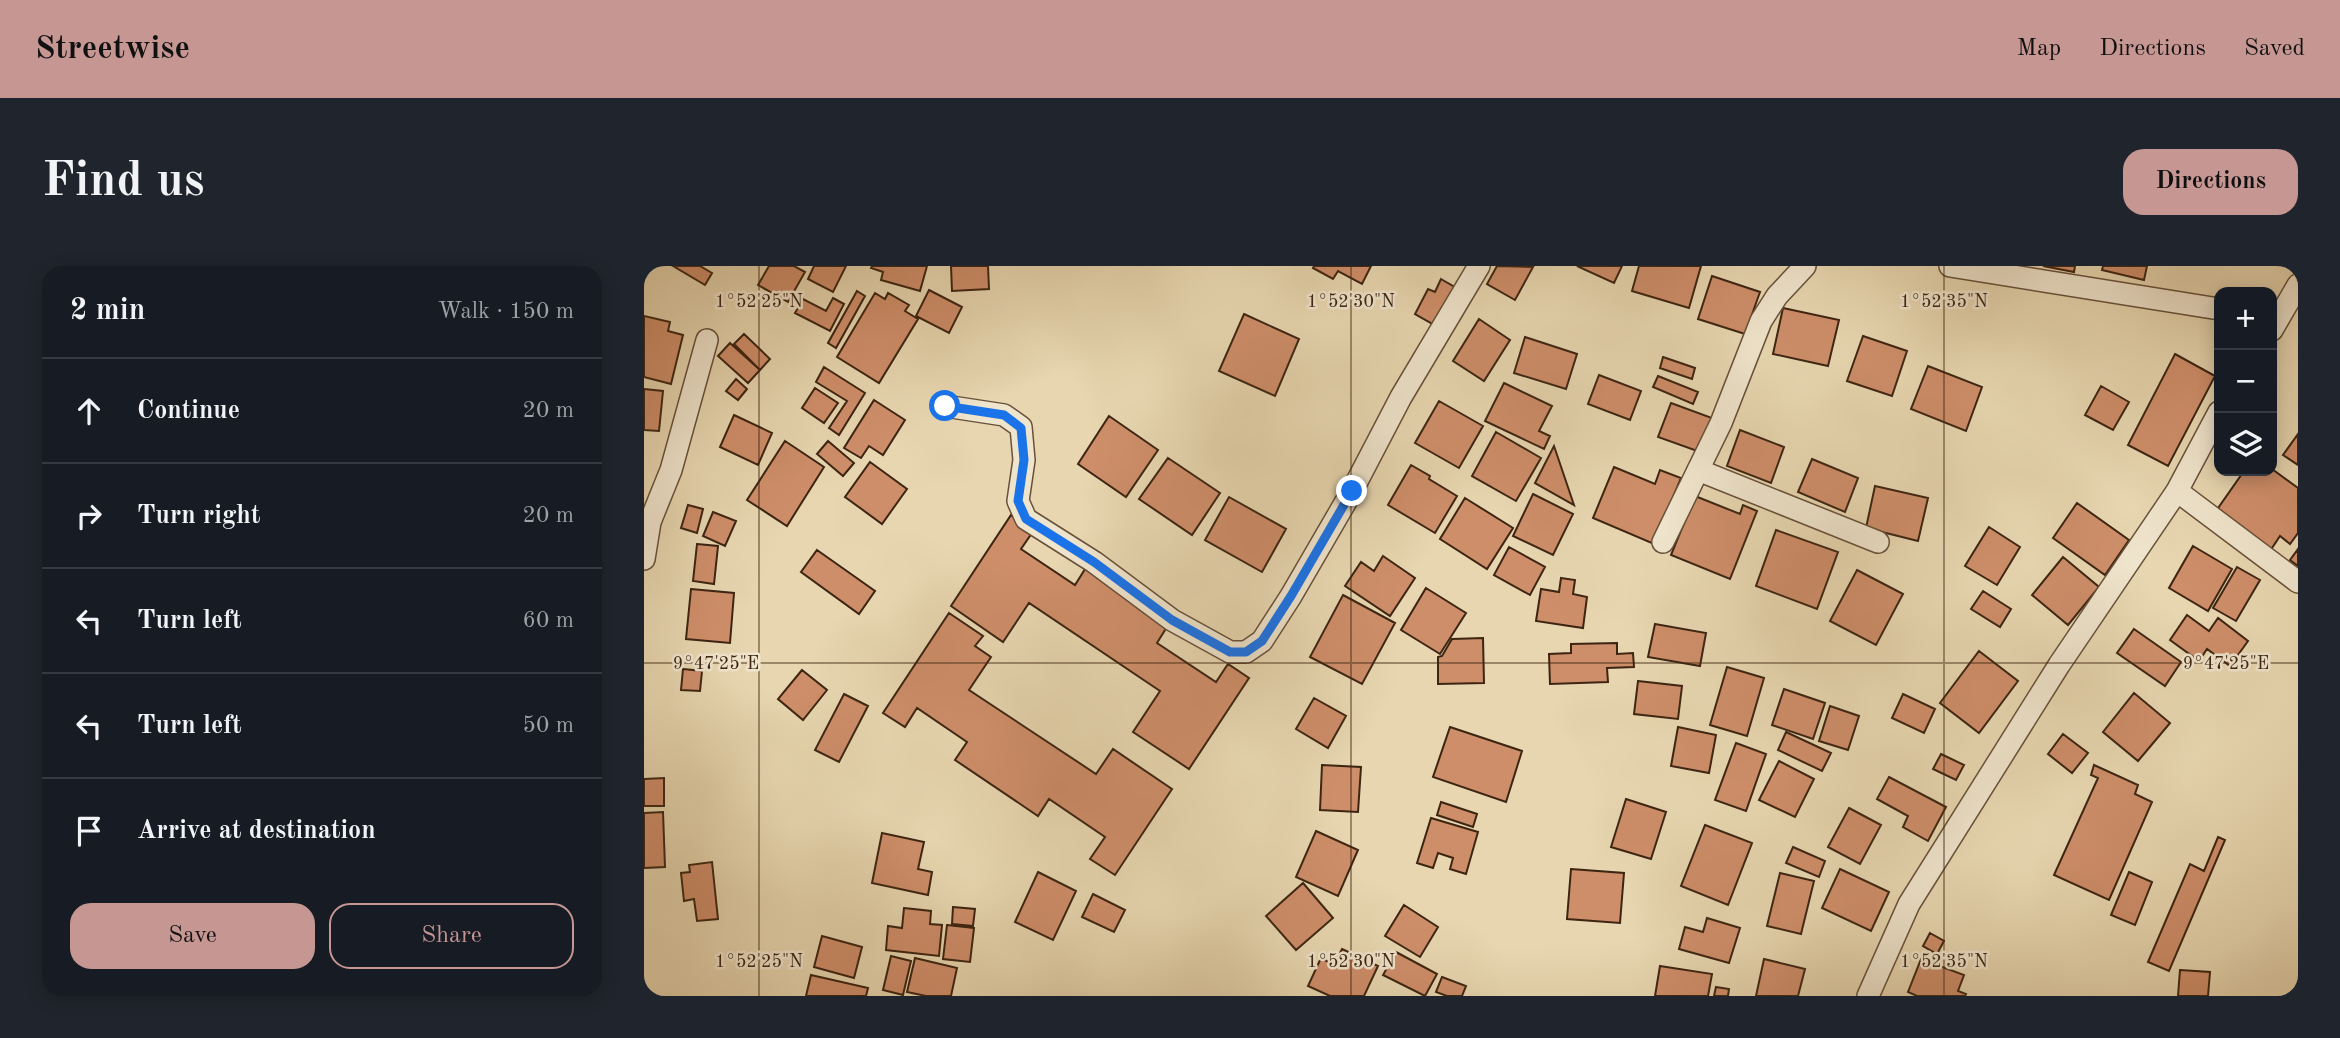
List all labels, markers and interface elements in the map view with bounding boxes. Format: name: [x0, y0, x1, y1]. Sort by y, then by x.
text: Streetwise: [35, 33, 190, 66]
text: Map: [2017, 37, 2061, 61]
text: Directions: [2099, 37, 2206, 61]
text: Saved: [2244, 37, 2305, 61]
button: Directions: [2123, 149, 2298, 215]
text: Find us: [42, 158, 205, 207]
map controls: [2214, 287, 2277, 476]
button: +: [2214, 287, 2277, 350]
text: 1°52'25"N: [715, 293, 803, 311]
text: 1°52'30"N: [1307, 293, 1395, 311]
text: 1°52'35"N: [1900, 293, 1988, 311]
text: 2 min: [70, 296, 145, 326]
text: Walk · 150 m: [438, 300, 574, 323]
button: −: [2214, 350, 2277, 413]
route start: [929, 390, 960, 421]
icon: ahead: [70, 392, 108, 430]
text: Continue: [137, 398, 240, 424]
text: 20 m: [523, 399, 574, 422]
button: layers: [2214, 413, 2277, 476]
route end: [1336, 475, 1367, 506]
icon: right: [70, 497, 108, 535]
text: Turn right: [137, 503, 260, 529]
text: 20 m: [523, 504, 574, 527]
icon: left: [70, 602, 108, 640]
text: Turn left: [137, 608, 242, 634]
text: 60 m: [523, 609, 574, 632]
text: 9°47'25"E: [673, 655, 759, 673]
text: 9°47'25"E: [2183, 655, 2269, 673]
icon: left: [70, 707, 108, 745]
text: Turn left: [137, 713, 242, 739]
text: 50 m: [523, 714, 574, 737]
icon: arrive: [70, 812, 108, 850]
text: Arrive at destination: [137, 818, 376, 844]
button: Save: [70, 903, 315, 969]
button: Share: [329, 903, 574, 969]
text: 1°52'25"N: [715, 953, 803, 971]
text: 1°52'30"N: [1307, 953, 1395, 971]
text: 1°52'35"N: [1900, 953, 1988, 971]

